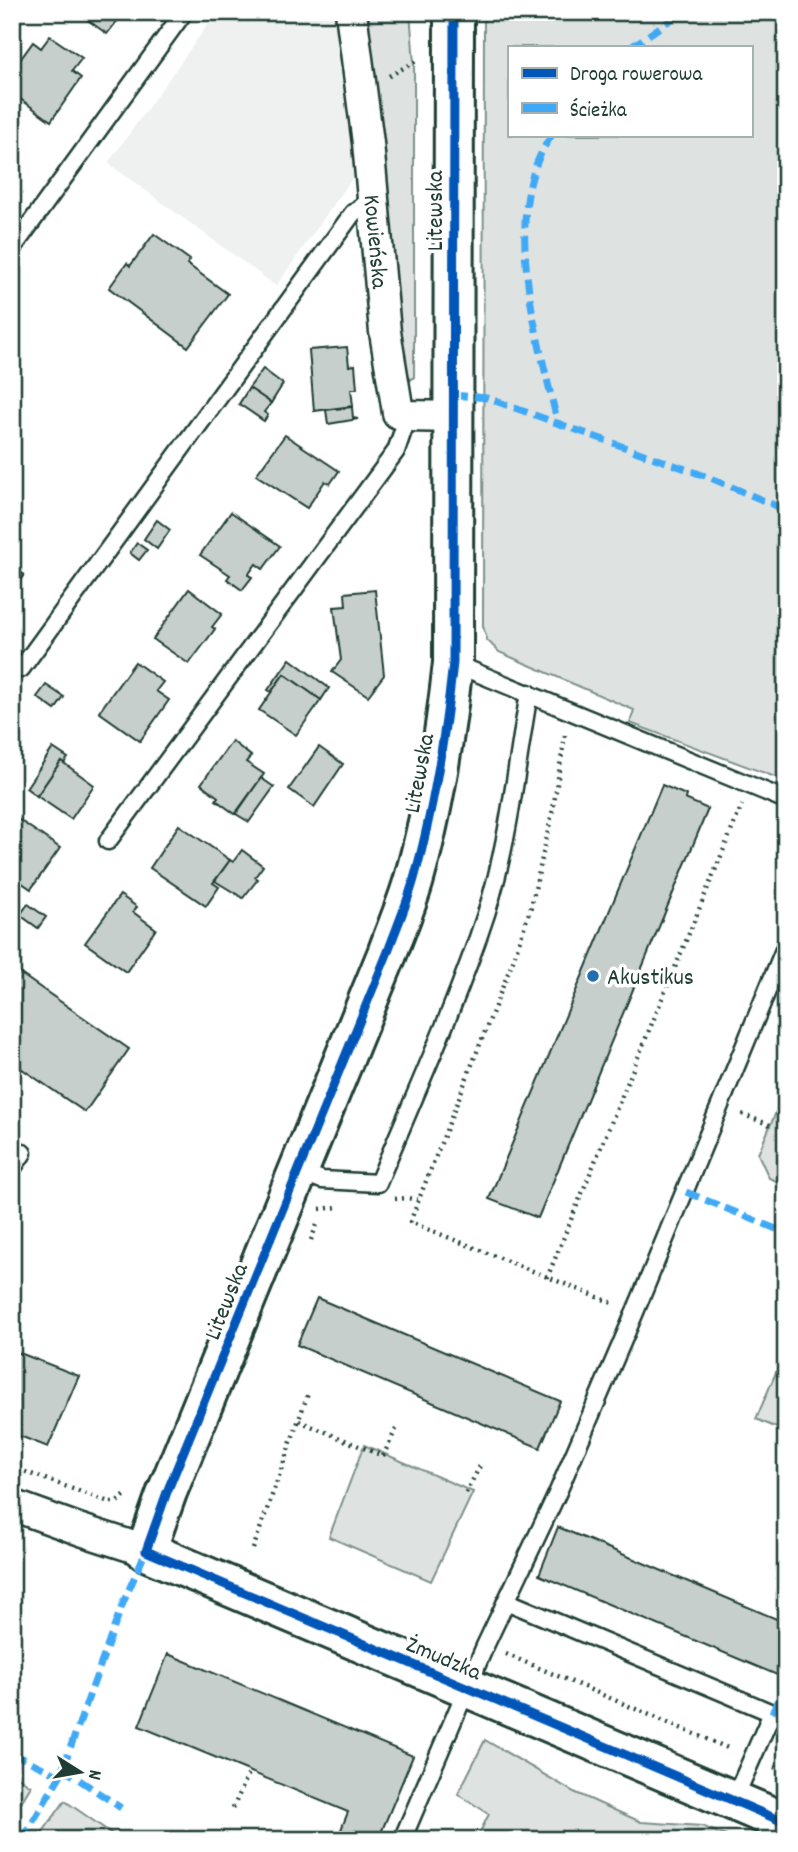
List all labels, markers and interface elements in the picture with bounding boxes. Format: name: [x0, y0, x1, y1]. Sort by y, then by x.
legend: [508, 46, 752, 136]
text: Droga rowerowa: [570, 61, 703, 91]
text: Ścieżka: [570, 97, 628, 127]
street label: Litewska: [420, 170, 454, 251]
street label: Kowieńska: [353, 193, 395, 291]
street label: Litewska: [397, 730, 445, 816]
place label: Akustikus: [607, 962, 694, 996]
marker: Akustikus: [585, 968, 601, 984]
street label: Litewska: [197, 1258, 259, 1346]
street label: Żmudzka: [400, 1629, 487, 1691]
north arrow: [46, 1736, 116, 1806]
text: N: [79, 1767, 107, 1782]

